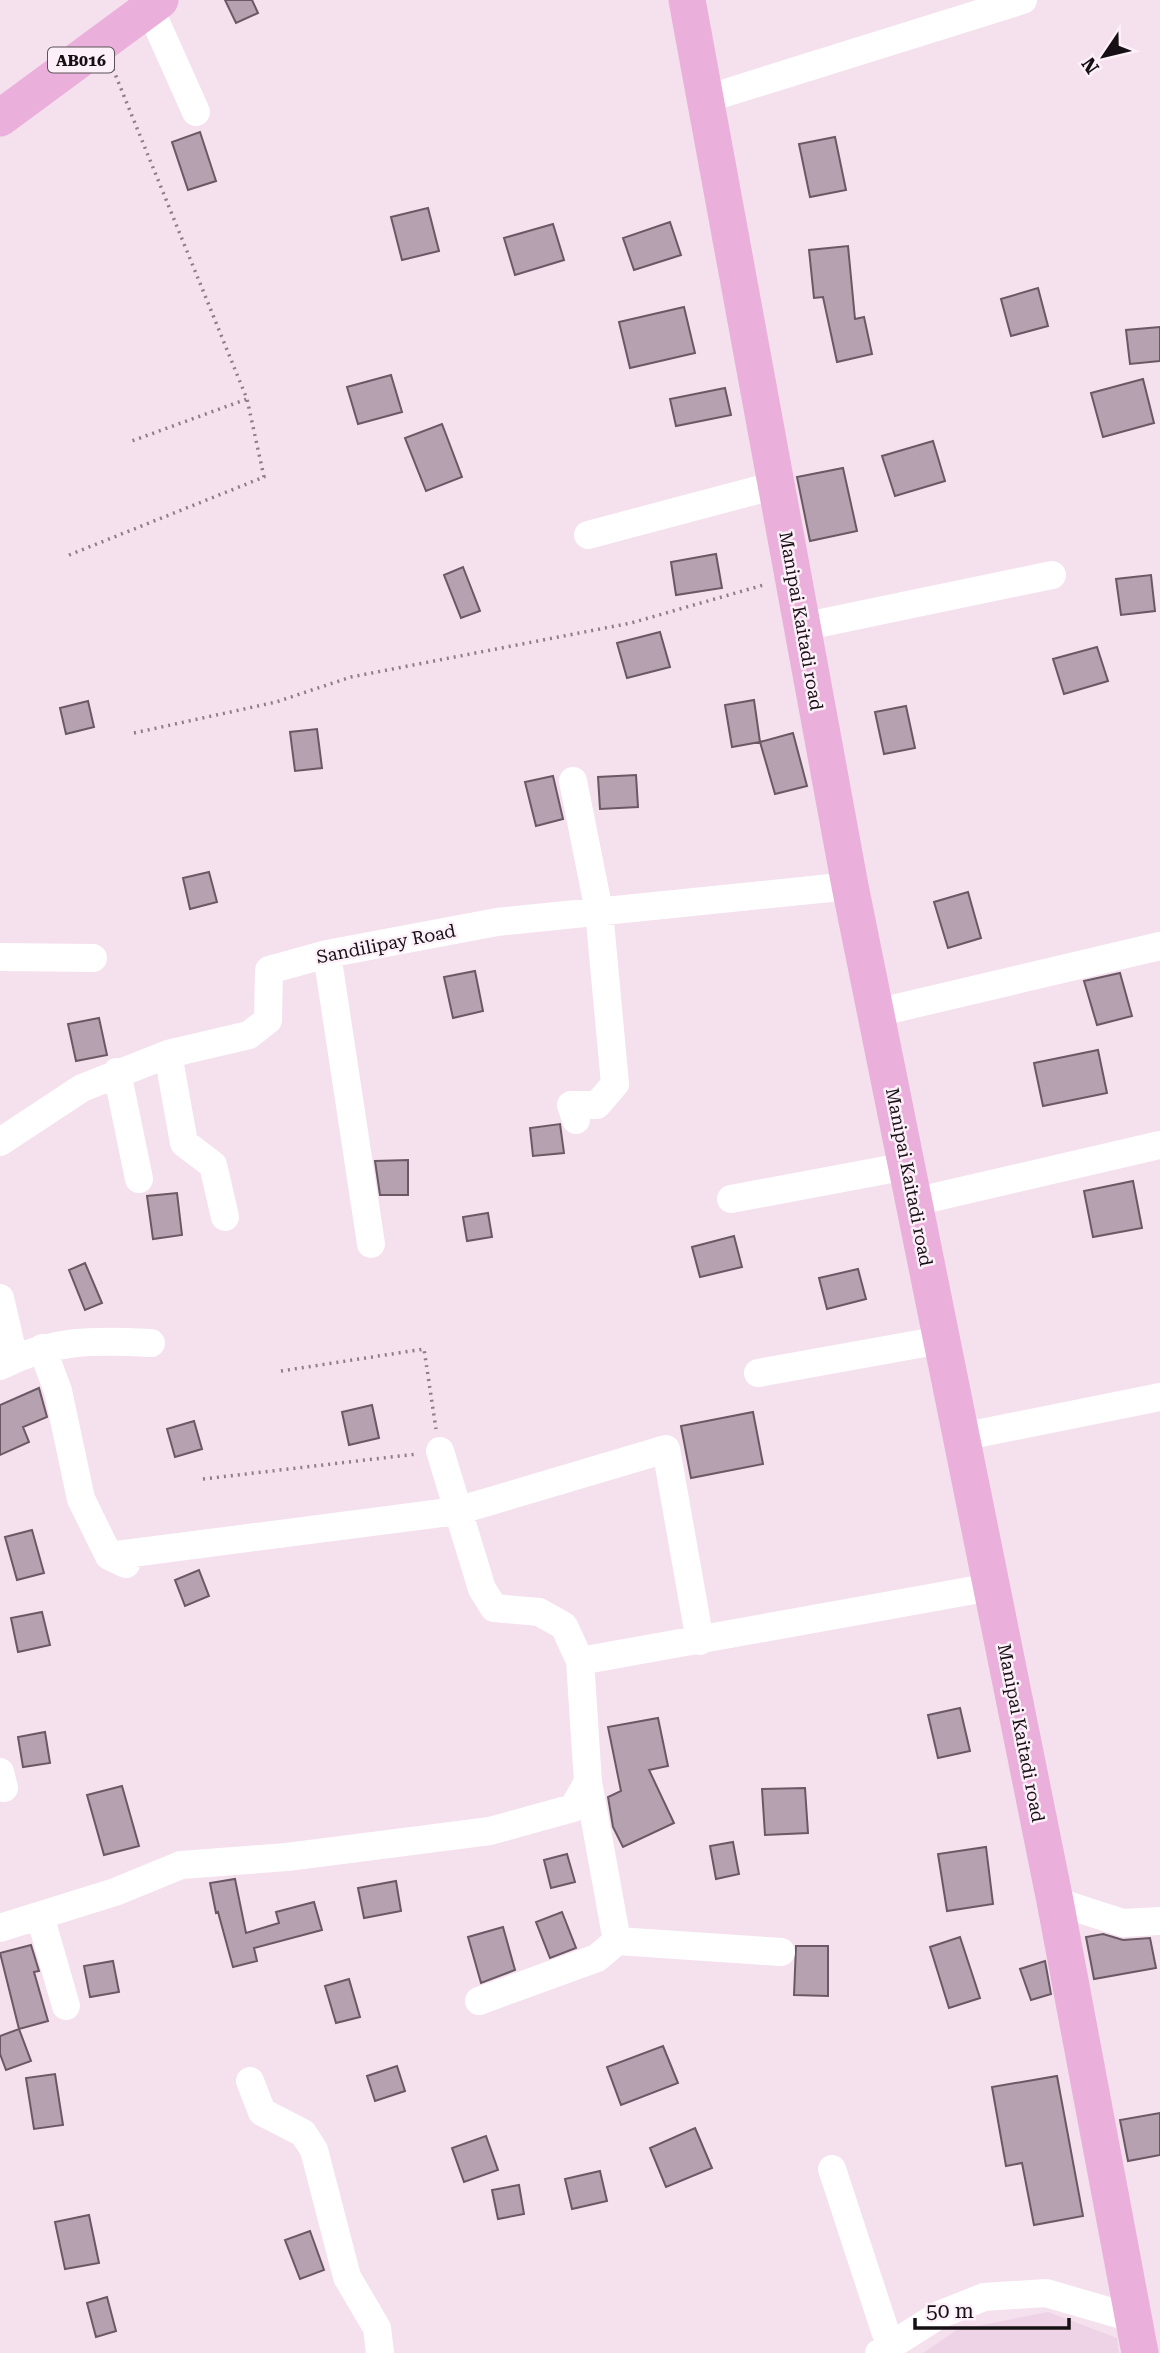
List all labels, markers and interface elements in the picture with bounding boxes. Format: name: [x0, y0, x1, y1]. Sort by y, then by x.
north arrow: [1069, 21, 1139, 91]
road number: AB016: [48, 48, 114, 72]
text: N: [1077, 53, 1104, 78]
street label: Manipai Kaitadi road: [775, 530, 828, 712]
street label: Sandilipay Road: [314, 920, 458, 967]
street label: Manipai Kaitadi road: [882, 1086, 937, 1268]
street label: Manipai Kaitadi road: [994, 1642, 1049, 1824]
scale bar: [915, 2286, 1069, 2330]
text: 50 m: [926, 2299, 974, 2323]

